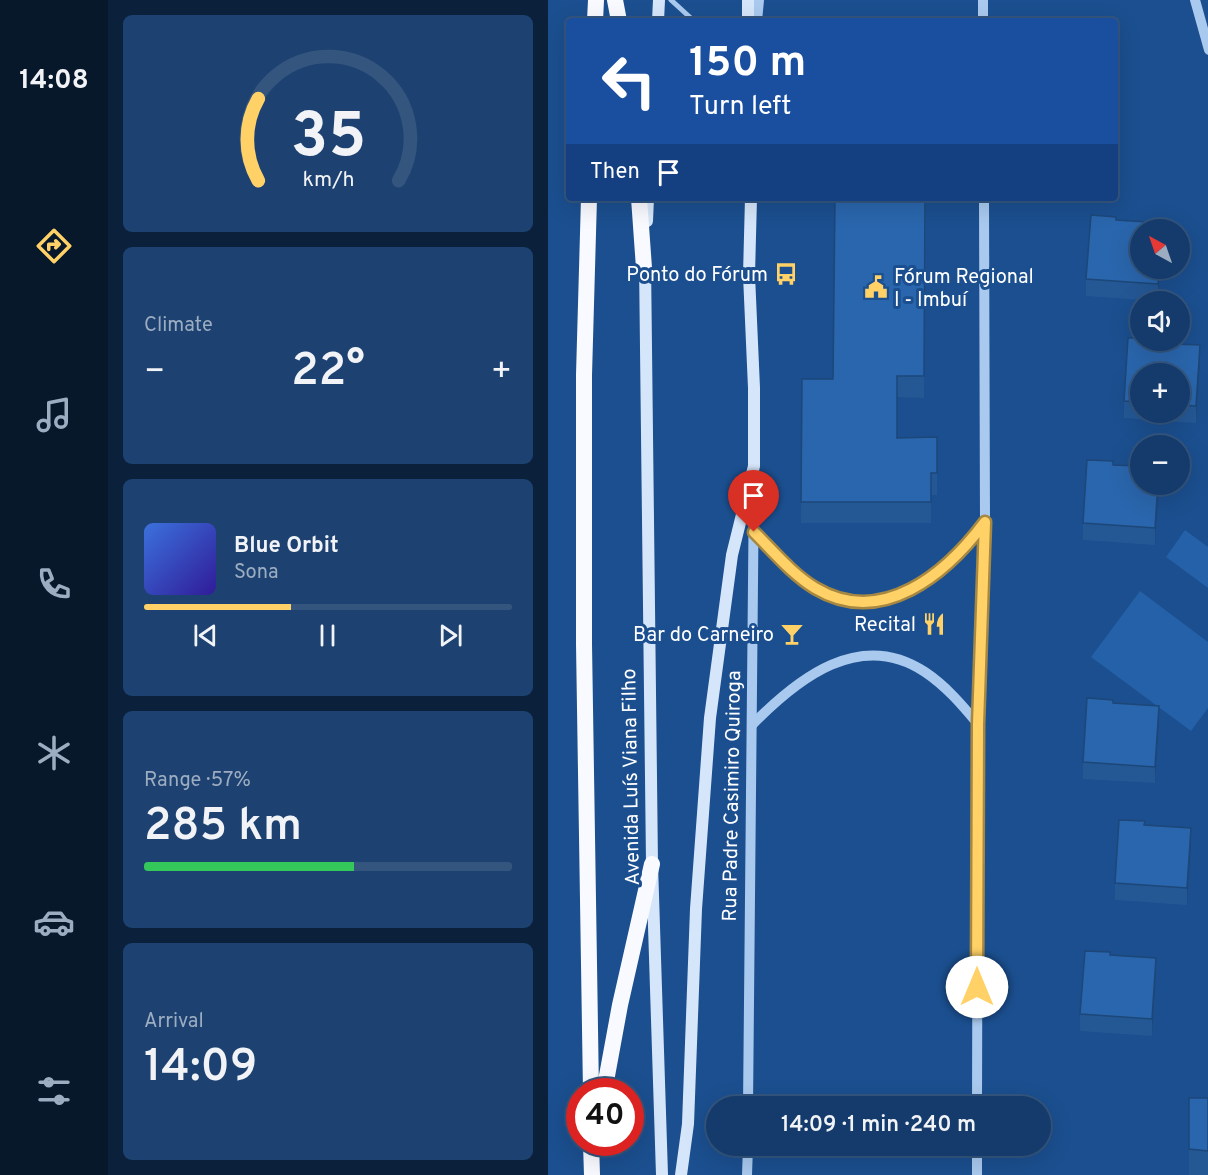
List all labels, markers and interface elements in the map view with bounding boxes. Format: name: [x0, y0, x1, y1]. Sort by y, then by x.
text: 150 m: [689, 38, 806, 91]
icon: left: [590, 42, 668, 120]
text: 14:08: [19, 64, 89, 98]
text: Turn left: [689, 90, 791, 124]
text: 35: [290, 100, 366, 179]
icon: arrive: [652, 156, 685, 189]
text: Then: [590, 159, 640, 186]
text: km/h: [302, 167, 354, 194]
north arrow: [1130, 219, 1190, 279]
map controls: [1130, 219, 1190, 495]
icon: directions: [33, 225, 75, 267]
bus stop icon: Ponto do Fórum: [773, 261, 799, 287]
place label: Ponto do Fórum: [626, 263, 768, 289]
place label: Fórum Regional I - Imbuí: [894, 265, 1034, 314]
public building icon: Fórum Regional I - Imbuí: [863, 274, 889, 300]
button: sound: [1130, 291, 1190, 351]
text: Climate: [144, 313, 213, 339]
text: 22°: [291, 344, 365, 401]
text: −: [144, 352, 165, 394]
text: +: [491, 352, 512, 394]
button: +: [1130, 363, 1190, 423]
icon: music: [33, 394, 75, 436]
button: −: [1130, 435, 1190, 495]
pin: [728, 470, 779, 532]
icon: arrive: [737, 479, 770, 512]
text: Blue Orbit: [234, 533, 339, 560]
text: Sona: [234, 560, 279, 586]
icon: phone: [33, 563, 75, 605]
restaurant icon: Recital: [921, 611, 947, 637]
place label: Recital: [854, 613, 916, 639]
icon: previous: [189, 619, 222, 652]
icon: pause: [311, 619, 344, 652]
icon: next: [434, 619, 467, 652]
bar icon: Bar do Carneiro: [779, 621, 805, 647]
place label: Bar do Carneiro: [633, 623, 774, 649]
street label: Avenida Luís Viana Filho: [617, 668, 647, 886]
street label: Rua Padre Casimiro Quiroga: [718, 670, 748, 922]
icon: climate: [33, 732, 75, 774]
text: Range · 57%: [144, 768, 251, 794]
text: 285 km: [144, 799, 302, 856]
icon: car: [33, 901, 75, 943]
position arrow: [945, 955, 1009, 1019]
text: Arrival: [144, 1009, 204, 1035]
text: 14:09: [144, 1040, 257, 1097]
icon: filters: [33, 1070, 75, 1112]
speed limit sign: 40: [566, 1078, 644, 1156]
text: 14:09 · 1 min · 240 m: [781, 1112, 976, 1139]

